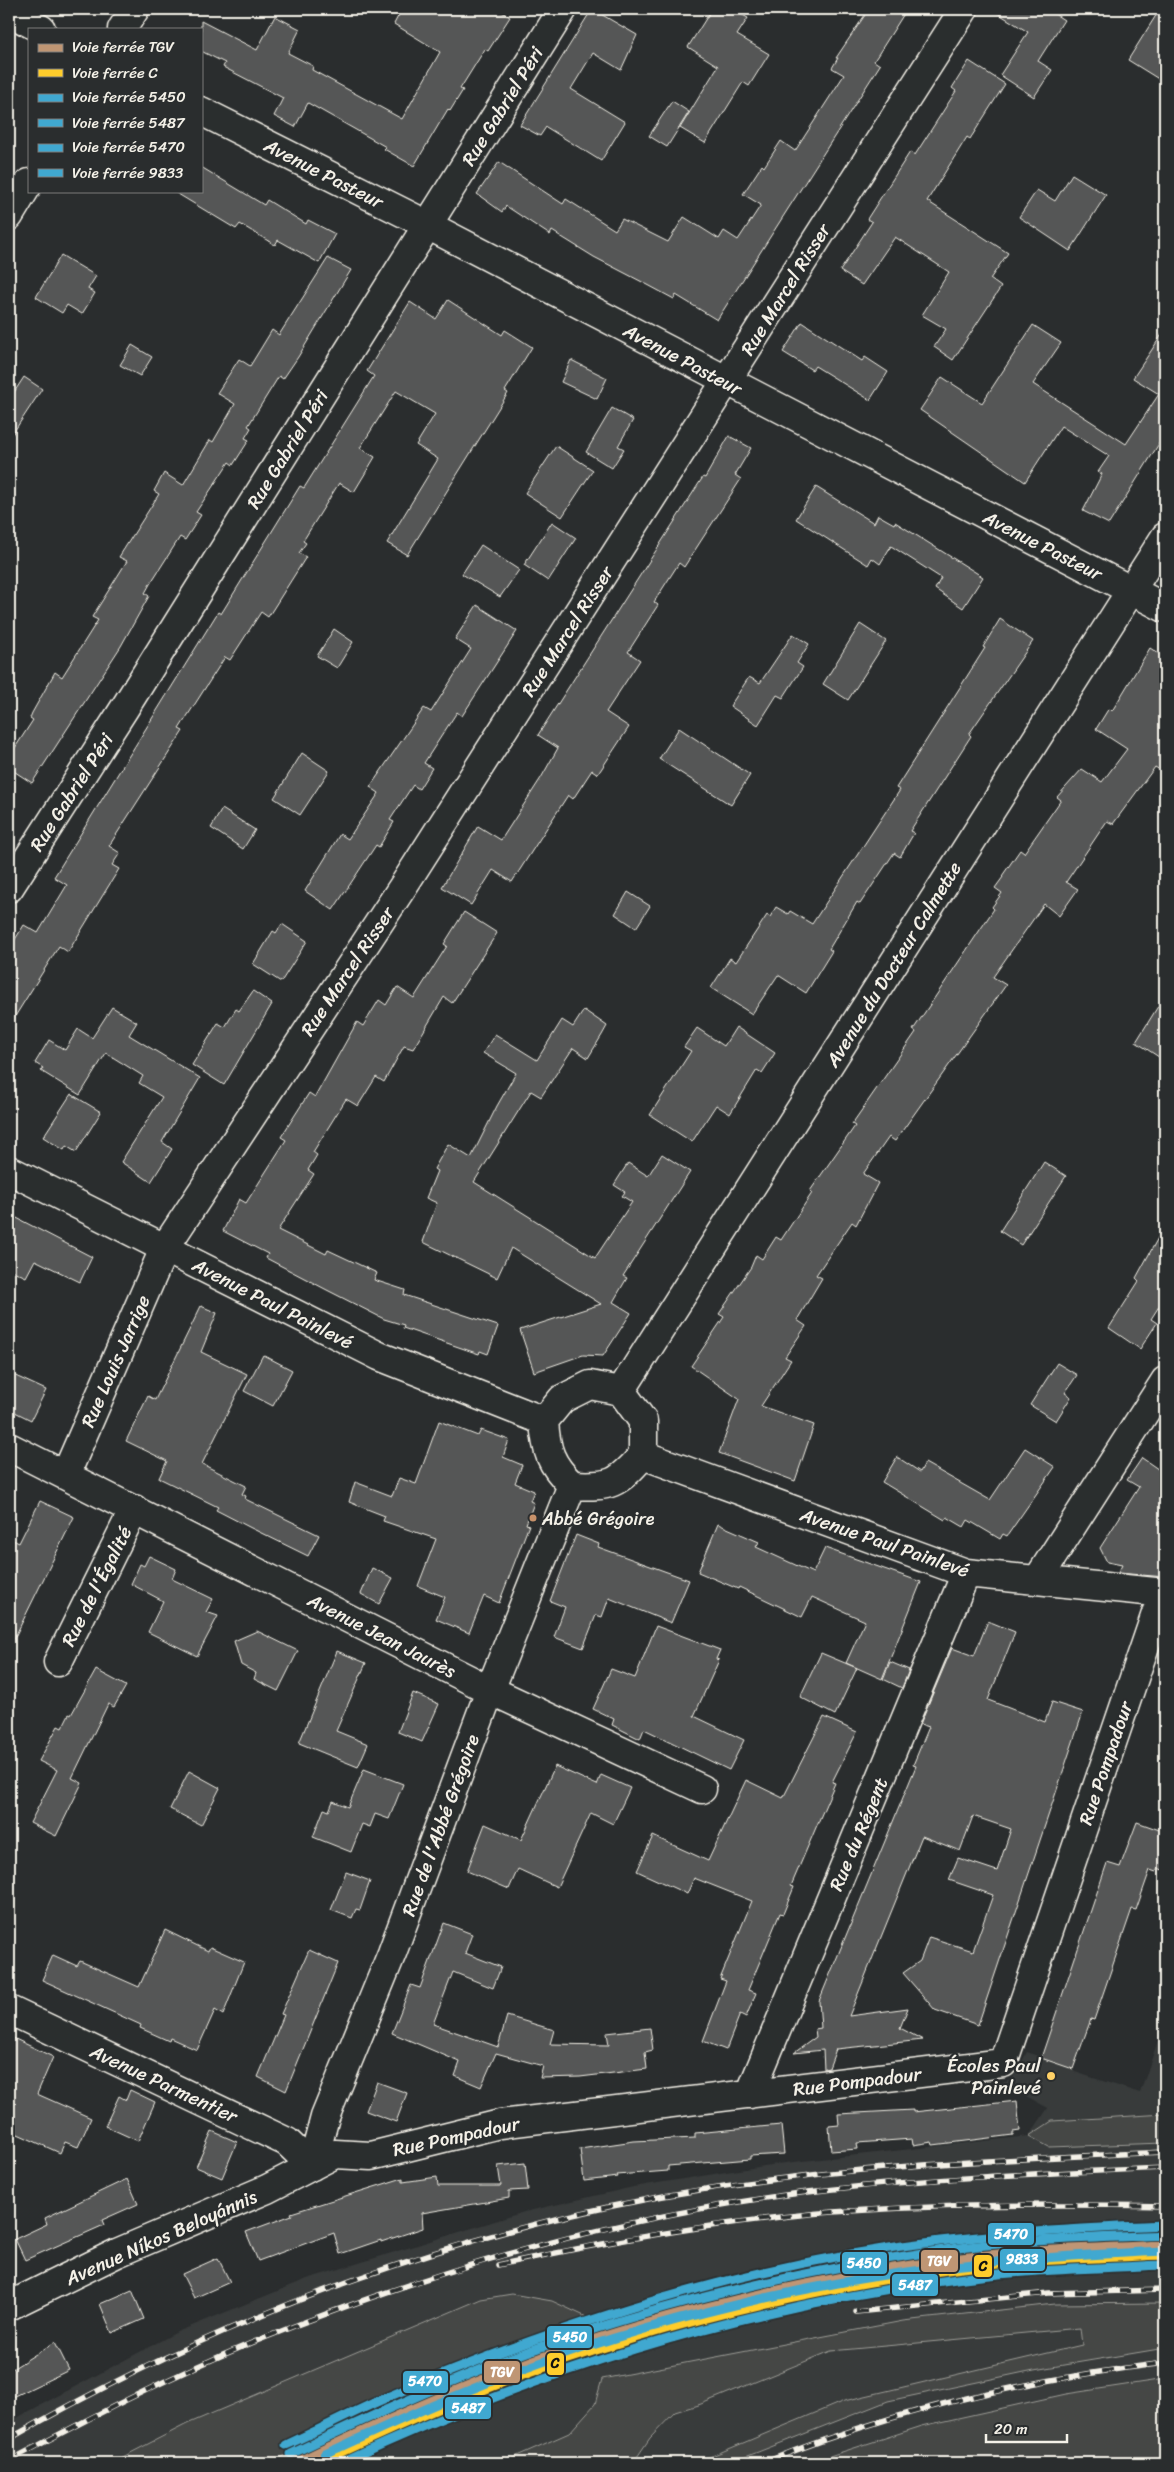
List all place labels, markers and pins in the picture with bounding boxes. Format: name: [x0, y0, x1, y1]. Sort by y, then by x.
place label: Abbé Grégoire: [541, 1503, 655, 1535]
marker: Abbé Grégoire: [528, 1513, 538, 1523]
place label: Écoles Paul Painlevé: [947, 2049, 1042, 2104]
marker: Écoles Paul Painlevé: [1045, 2070, 1057, 2082]

